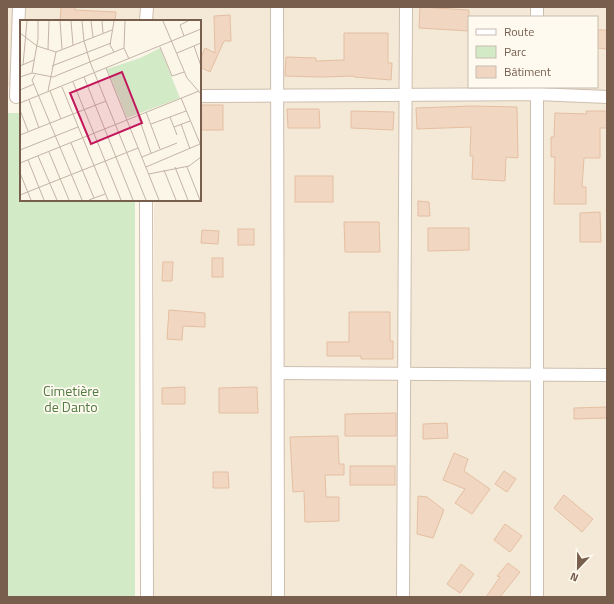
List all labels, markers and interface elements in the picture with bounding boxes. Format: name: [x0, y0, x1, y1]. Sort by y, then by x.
legend: [468, 16, 598, 88]
inset map: [20, 20, 201, 201]
text: Route: [504, 22, 534, 41]
text: Parc: [504, 42, 526, 61]
text: Bâtiment: [504, 62, 552, 81]
park label: Cimetière de Danto: [43, 380, 99, 417]
north arrow: [558, 548, 598, 588]
text: N: [568, 568, 581, 586]

